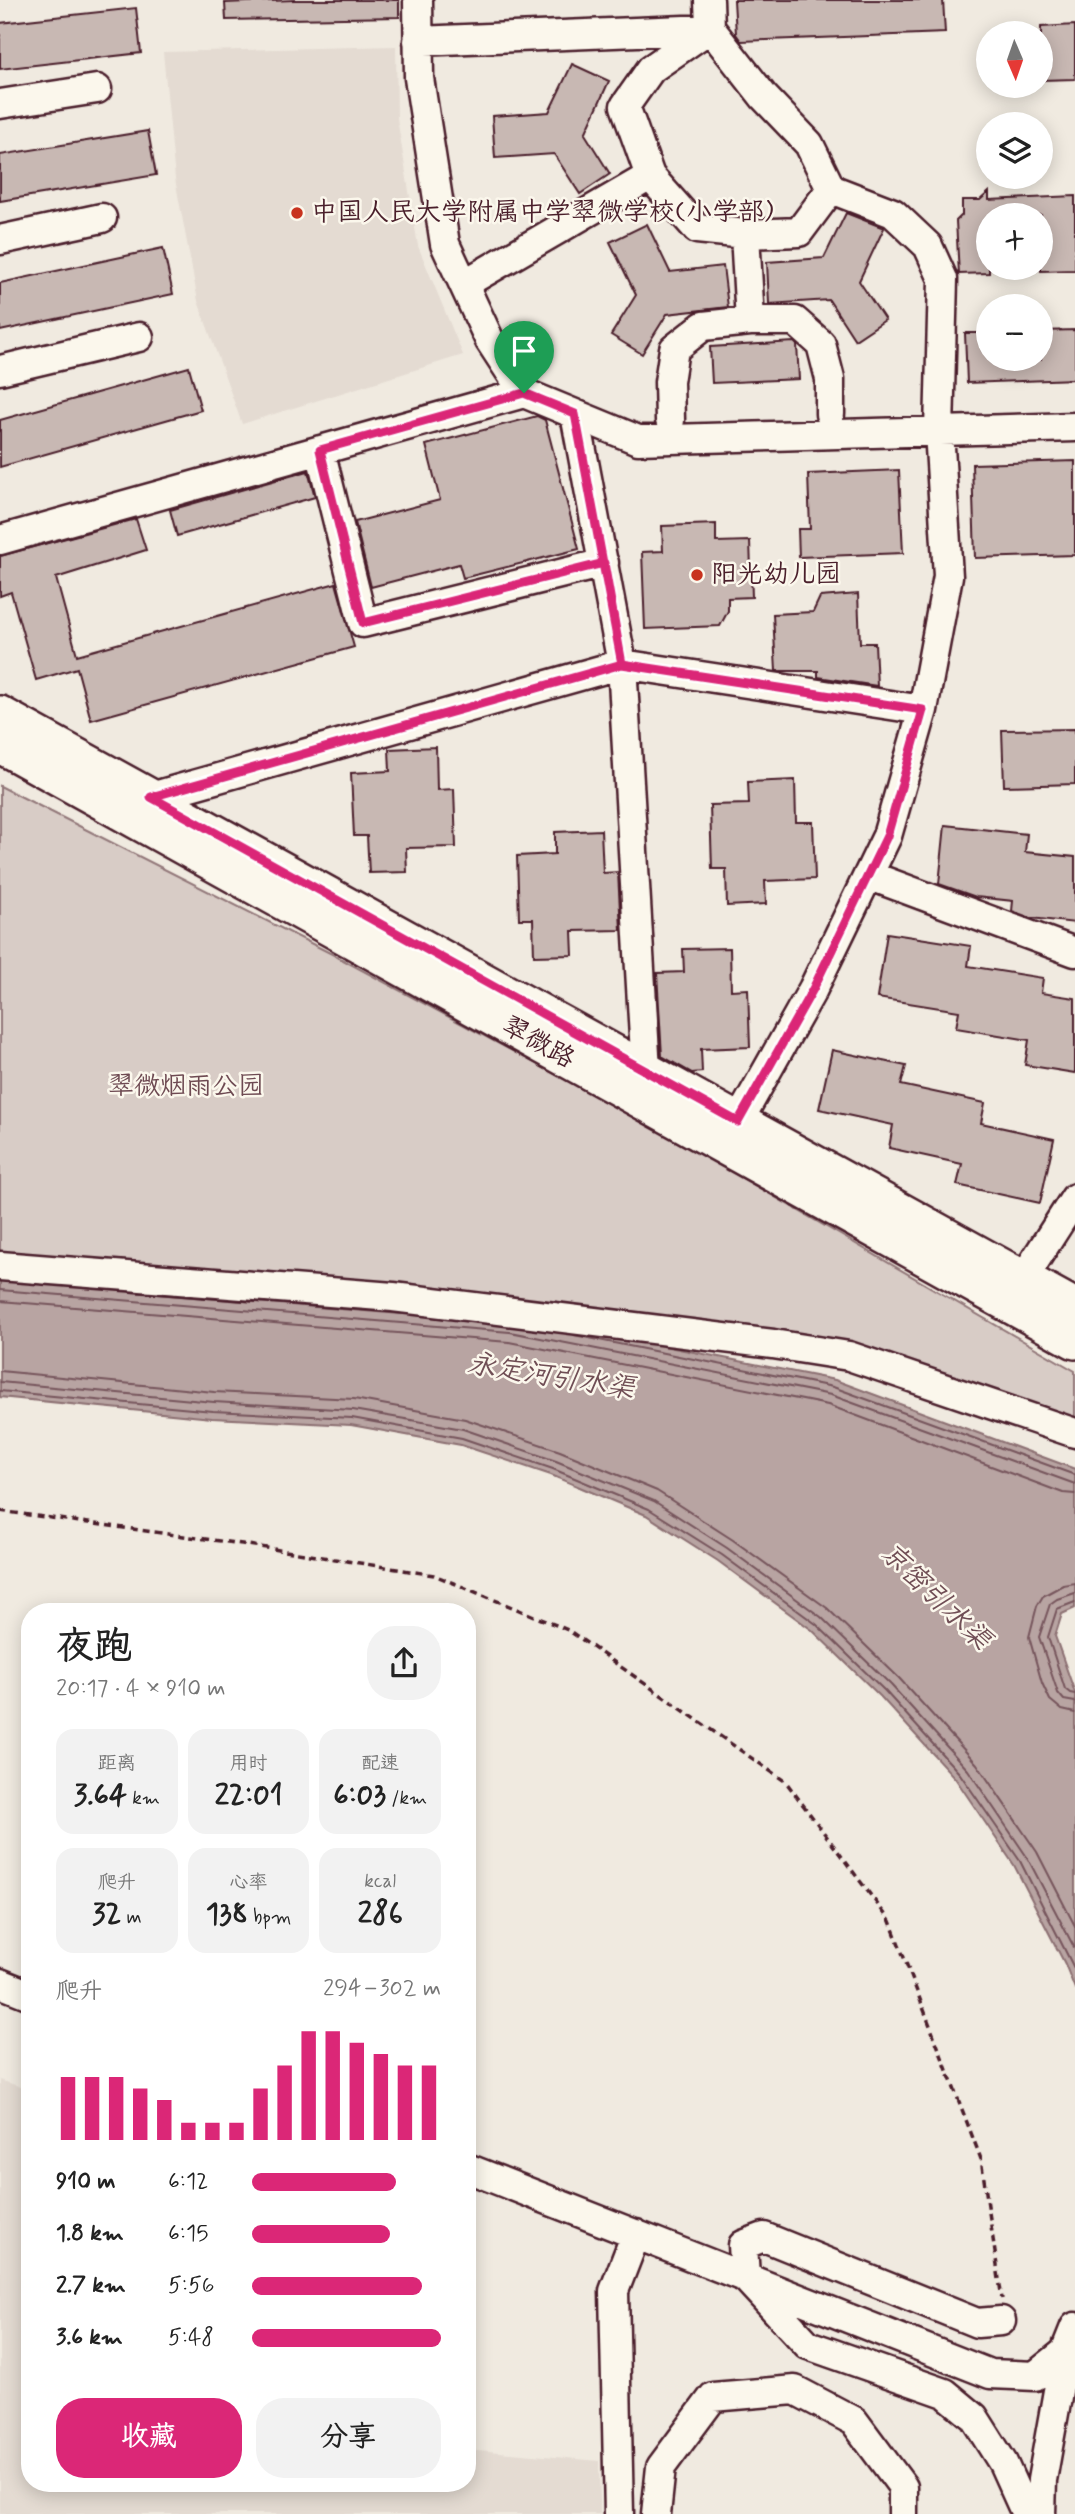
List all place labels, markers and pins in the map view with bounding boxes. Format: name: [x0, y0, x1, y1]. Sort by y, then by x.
place label: 中国人民大学附属中学翠微学校(小学部): [311, 196, 773, 230]
marker: 中国人民大学附属中学翠微学校(小学部): [289, 205, 305, 221]
pin: [494, 321, 554, 393]
place label: 阳光幼儿园: [711, 558, 841, 592]
marker: 阳光幼儿园: [689, 567, 705, 583]

